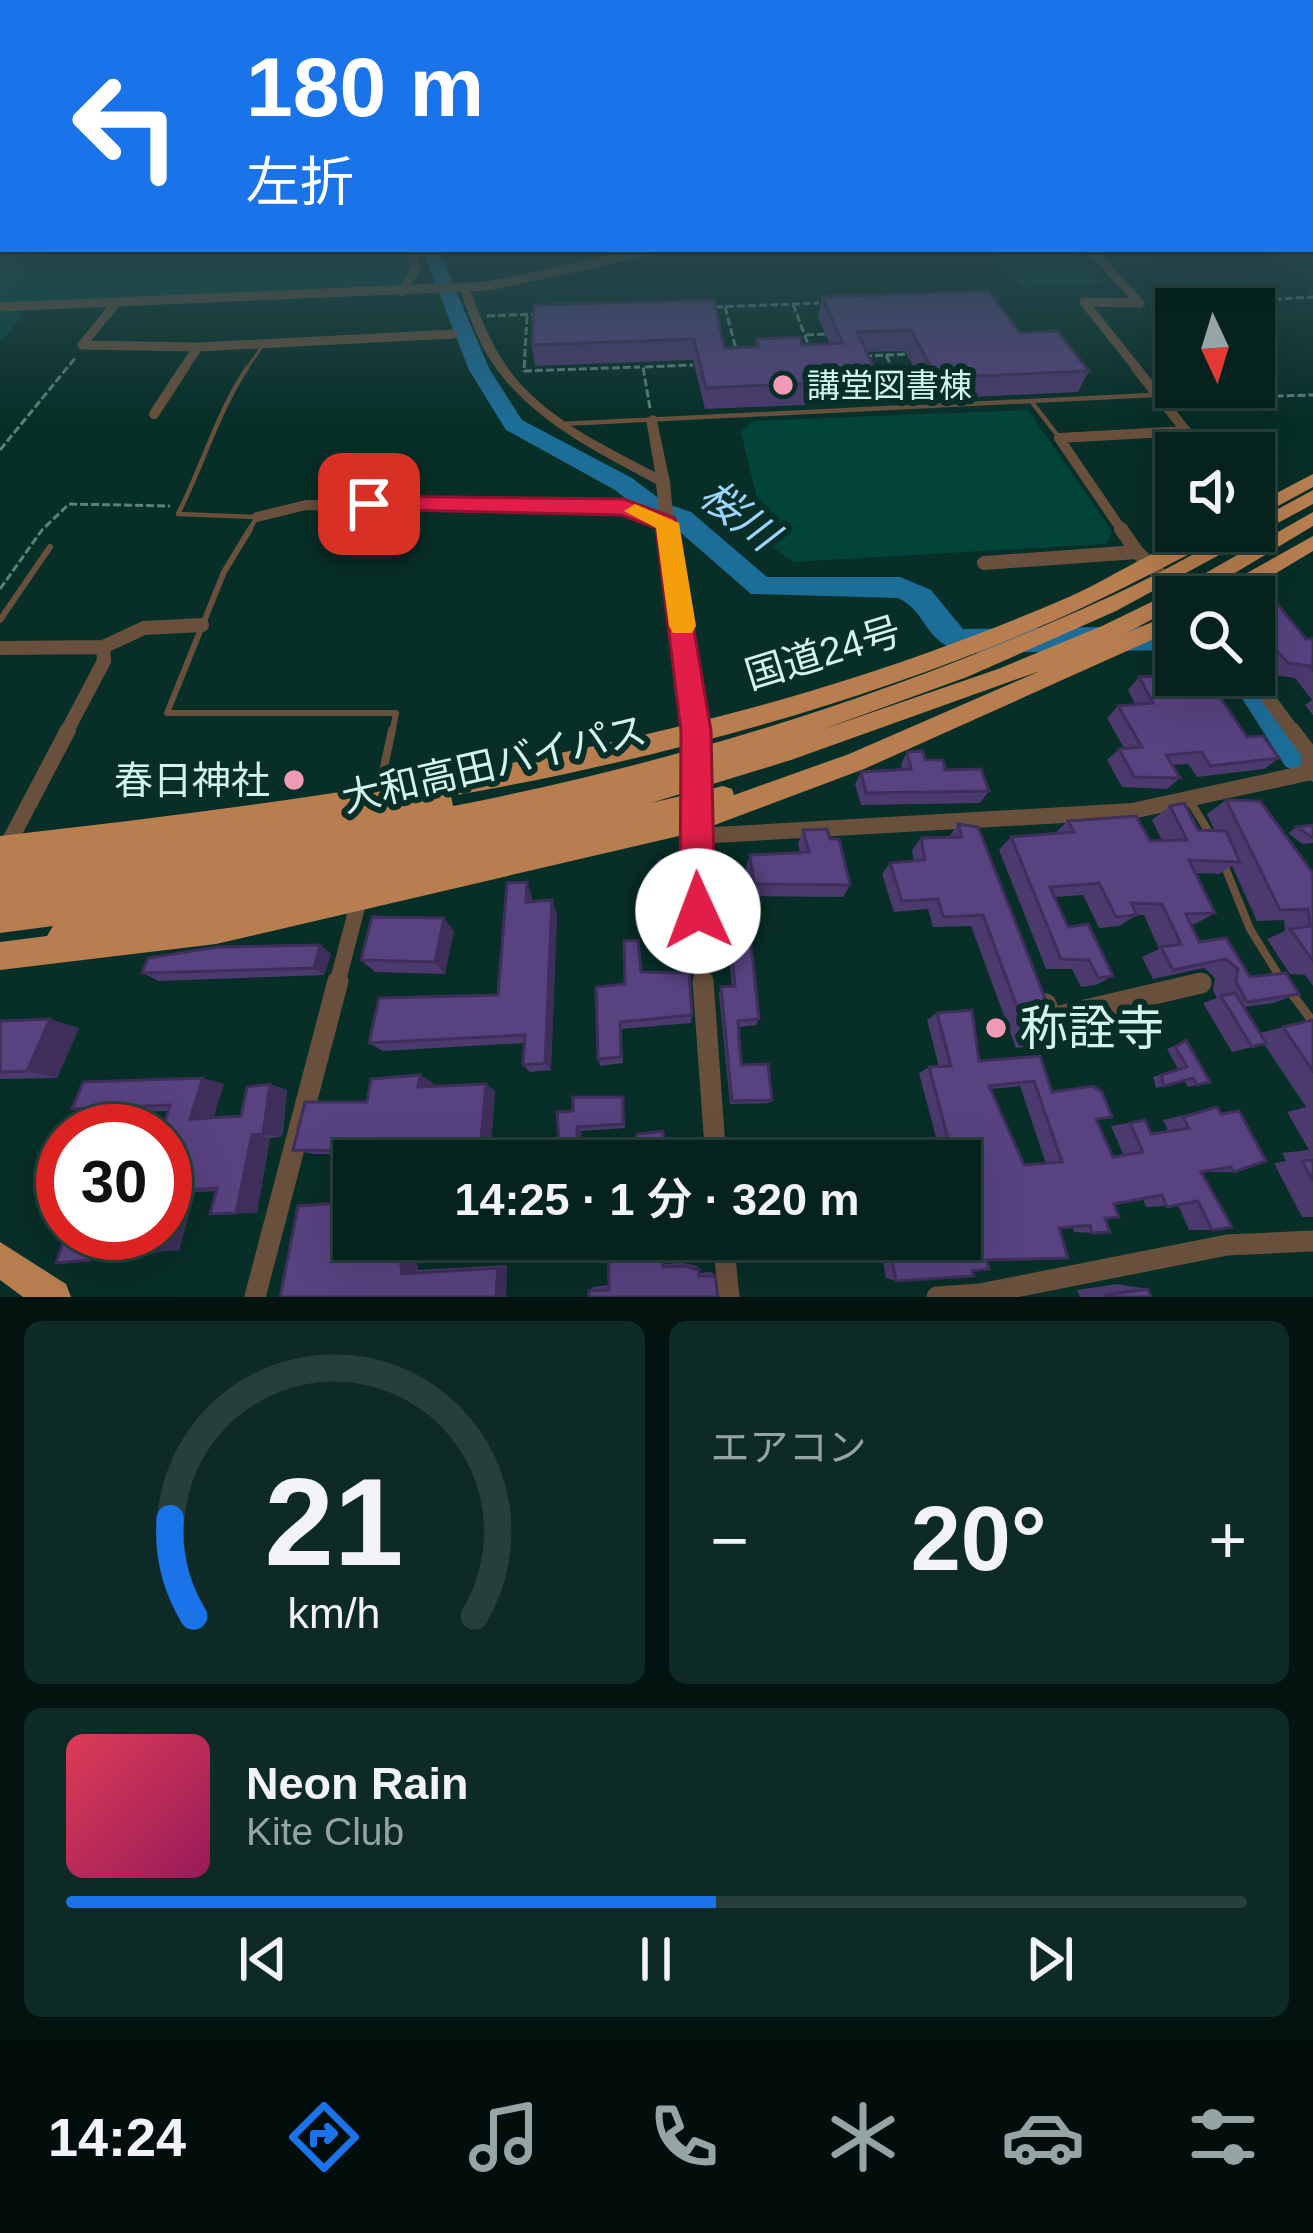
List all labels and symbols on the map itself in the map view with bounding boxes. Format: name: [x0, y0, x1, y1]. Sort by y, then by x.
north arrow: [1155, 288, 1275, 408]
place label: 講堂図書棟: [807, 367, 972, 404]
marker: 講堂図書棟: [770, 372, 796, 398]
pin: [318, 453, 420, 555]
water label: 桜川: [691, 471, 790, 562]
street label: 国道24号: [740, 609, 906, 697]
street label: 大和高田バイパス: [338, 708, 650, 820]
place label: 春日神社: [114, 759, 270, 802]
marker: 春日神社: [281, 767, 307, 793]
position arrow: [635, 848, 761, 974]
place label: 称詮寺: [1020, 1002, 1164, 1055]
marker: 称詮寺: [983, 1015, 1009, 1041]
speed limit sign: 30: [36, 1104, 192, 1260]

